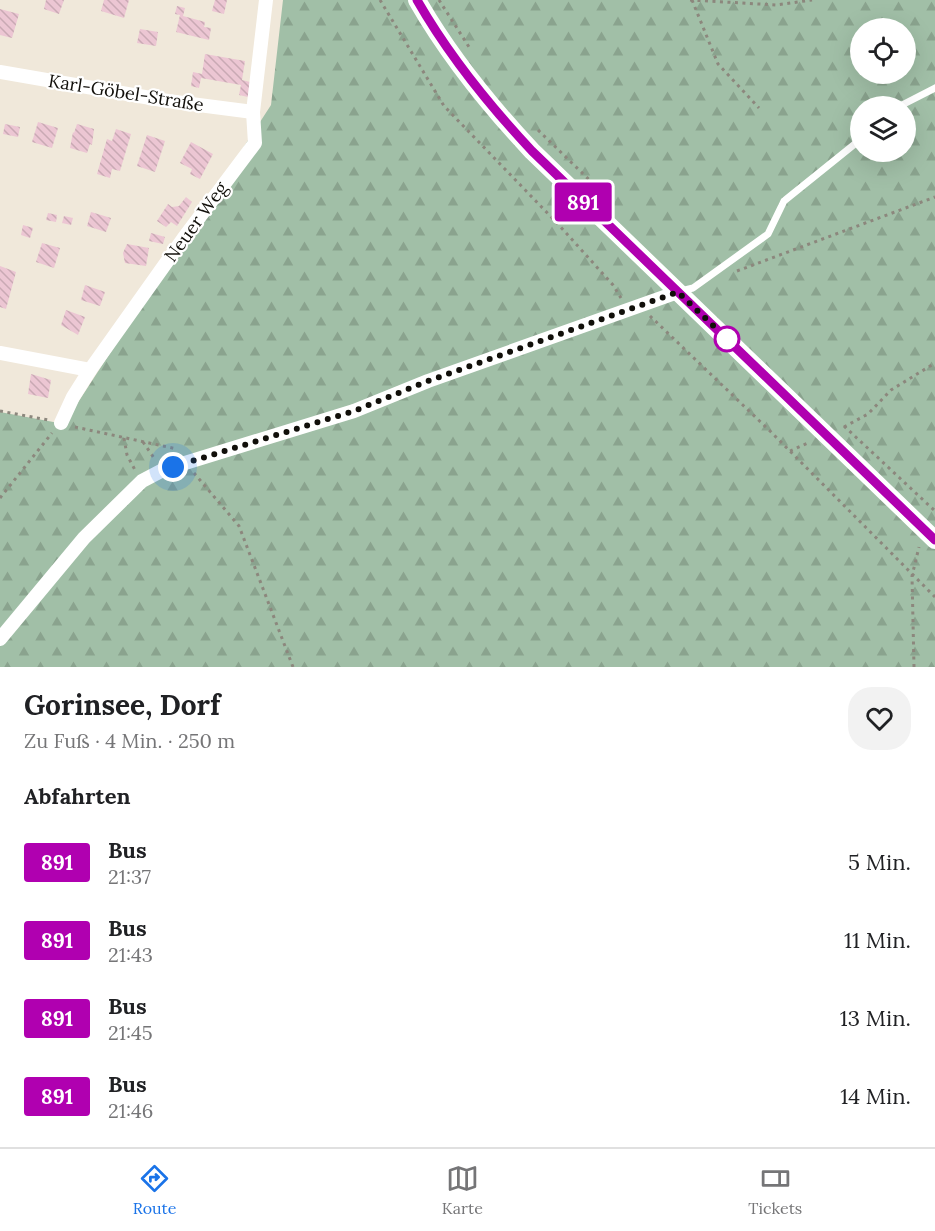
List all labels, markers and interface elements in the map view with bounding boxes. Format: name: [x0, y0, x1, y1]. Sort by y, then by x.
map controls: [850, 18, 916, 162]
button: locate: [850, 18, 916, 84]
street label: Karl-Göbel-Straße: [47, 69, 206, 116]
button: layers: [850, 96, 916, 162]
street label: Neuer Weg: [159, 176, 233, 266]
line badge: 891: [548, 182, 618, 222]
text: 891: [567, 189, 599, 216]
unlabelled marker: [714, 326, 740, 352]
your location: [158, 452, 188, 482]
text: Gorinsee, Dorf: [24, 687, 220, 723]
button: heart: [848, 687, 911, 750]
text: Zu Fuß · 4 Min. · 250 m: [24, 728, 235, 753]
text: Abfahrten: [24, 782, 131, 810]
text: Bus: [108, 836, 147, 864]
text: 5 Min.: [848, 848, 911, 876]
text: 891: [41, 849, 73, 876]
text: 21:37: [108, 864, 151, 889]
text: Bus: [108, 914, 147, 942]
text: 11 Min.: [844, 926, 911, 954]
text: 891: [41, 927, 73, 954]
text: 21:43: [108, 942, 153, 967]
text: Bus: [108, 992, 147, 1020]
text: 13 Min.: [840, 1004, 911, 1032]
text: 891: [41, 1005, 73, 1032]
text: 21:45: [108, 1020, 153, 1045]
text: Bus: [108, 1070, 147, 1098]
text: 14 Min.: [840, 1082, 911, 1110]
text: 891: [41, 1083, 73, 1110]
text: 21:46: [108, 1098, 153, 1123]
tab: Route: [133, 1162, 176, 1218]
tab: Karte: [442, 1162, 483, 1218]
tab: Tickets: [748, 1162, 802, 1218]

